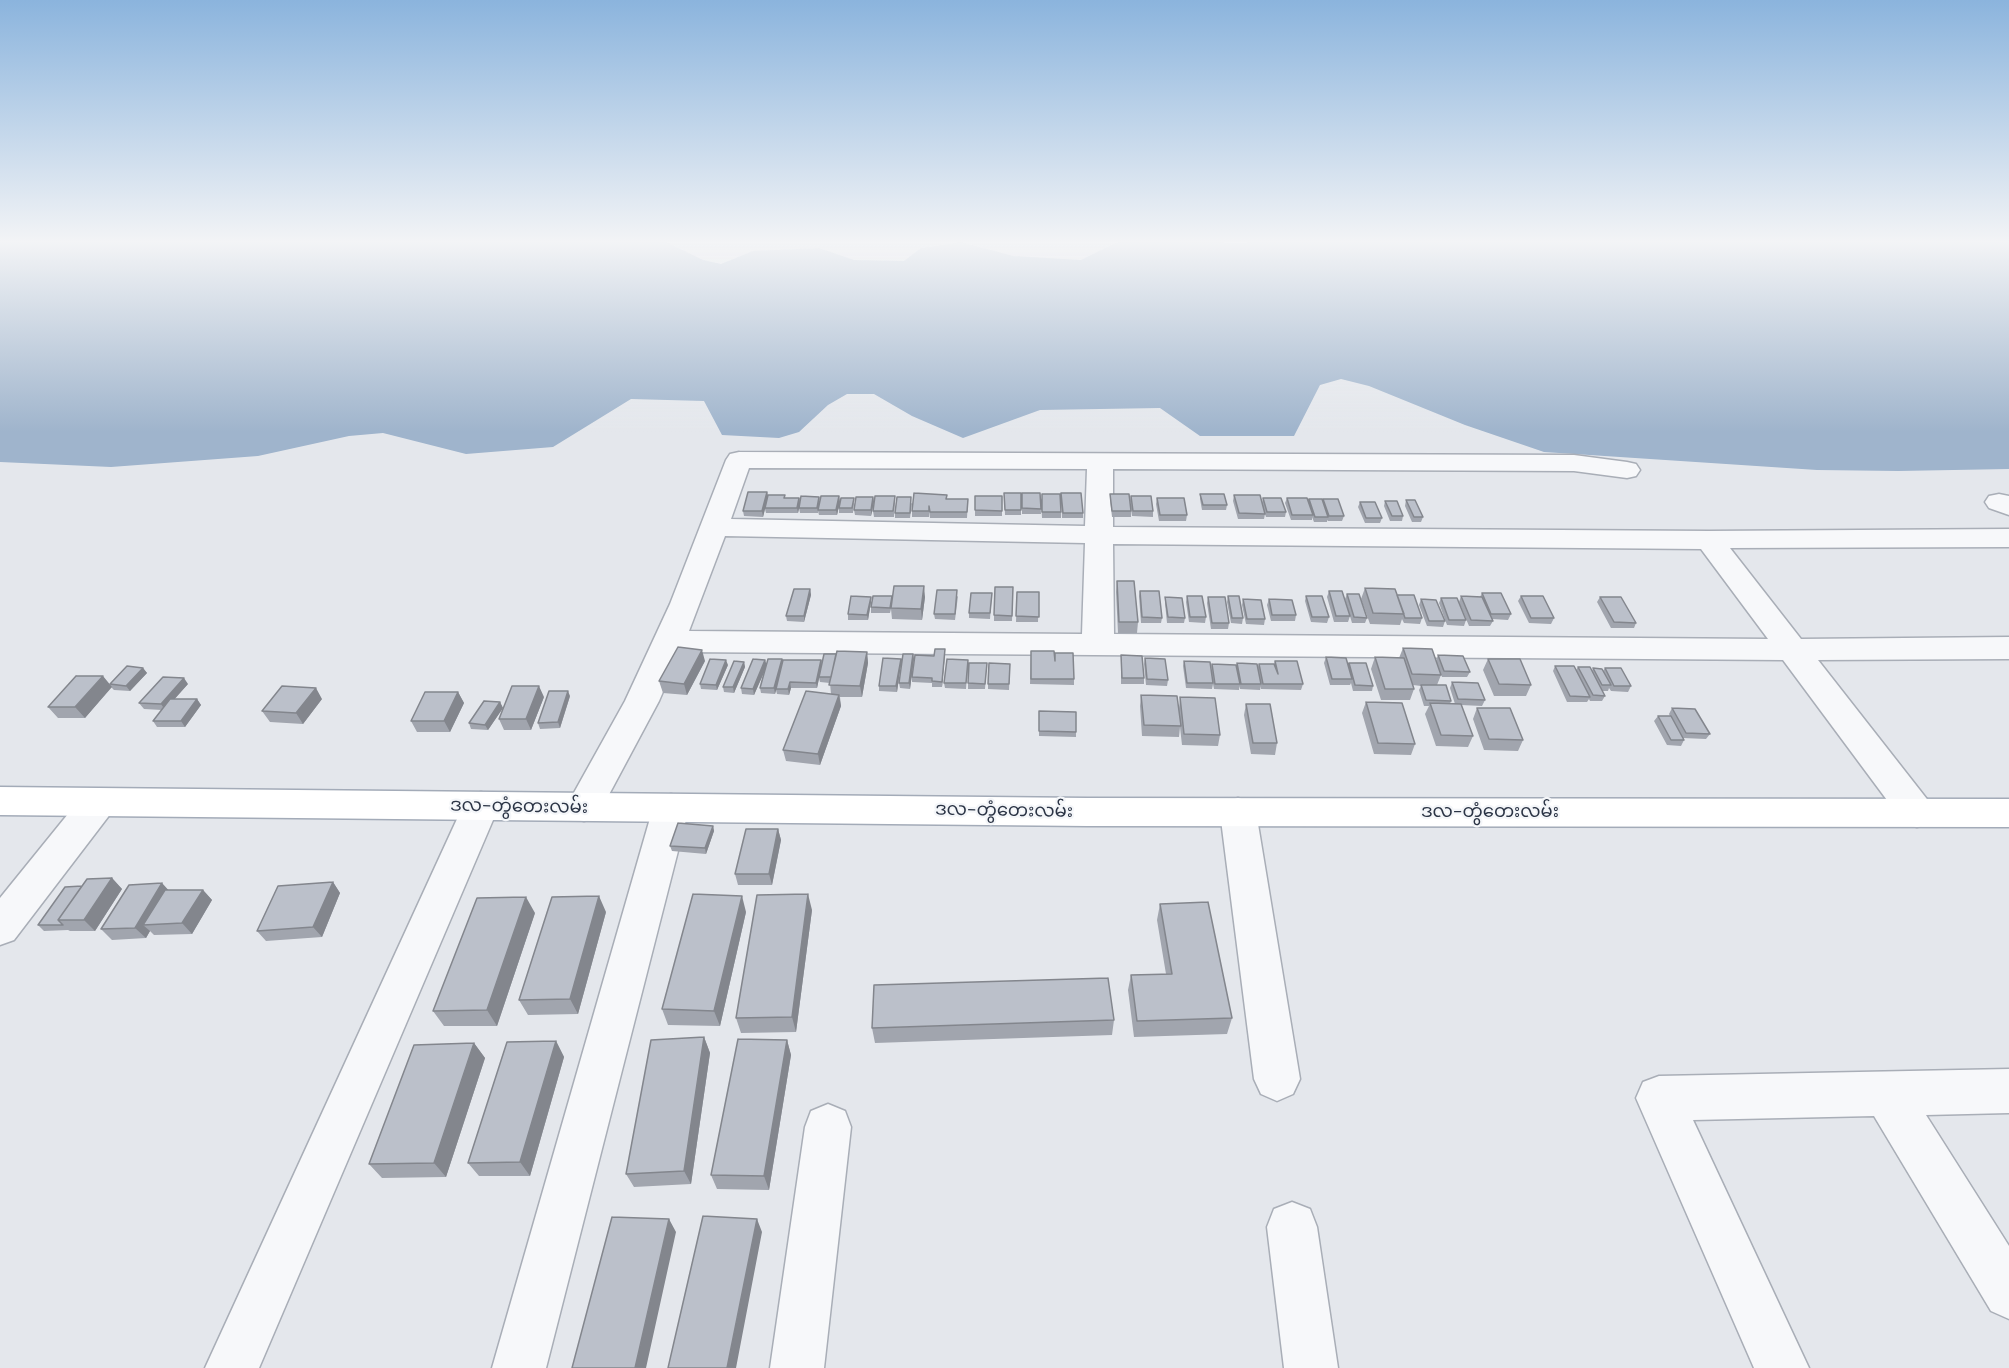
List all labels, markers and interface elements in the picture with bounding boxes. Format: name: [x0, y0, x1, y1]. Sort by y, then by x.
street label: ဒလ-တွံတေးလမ်း: [450, 795, 588, 819]
street label: ဒလ-တွံတေးလမ်း: [935, 799, 1073, 823]
street label: ဒလ-တွံတေးလမ်း: [1421, 801, 1559, 823]

